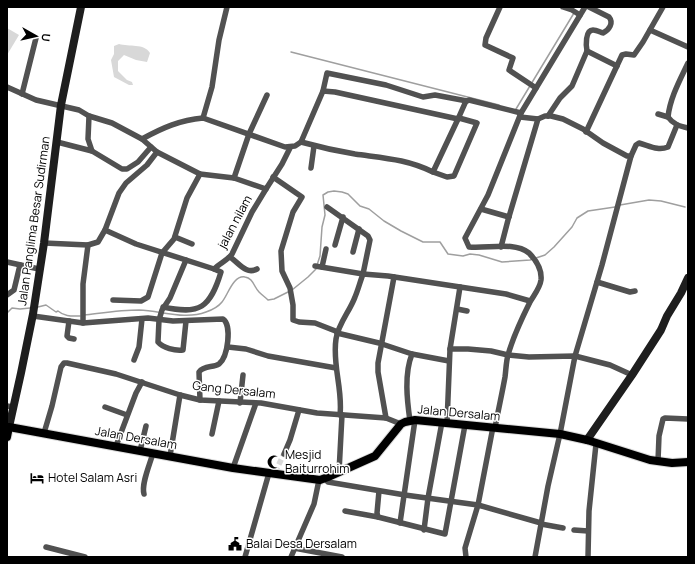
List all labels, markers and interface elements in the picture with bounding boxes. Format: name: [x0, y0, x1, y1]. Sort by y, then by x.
north arrow: [16, 16, 56, 56]
text: U: [38, 32, 54, 43]
street label: Jalan Panglima Besar Sudirman: [13, 135, 54, 307]
street label: jalan nilam: [213, 192, 256, 252]
street label: Gang Dersalam: [192, 377, 276, 402]
street label: Jalan Dersalam: [417, 400, 501, 425]
street label: Jalan Dersalam: [94, 422, 178, 453]
place label: Mesjid Baiturrohim: [285, 446, 350, 477]
mosque icon: Mesjid Baiturrohim: [266, 454, 282, 470]
place label: Hotel Salam Asri: [48, 469, 137, 486]
hotel icon: Hotel Salam Asri: [29, 470, 45, 486]
place label: Balai Desa Dersalam: [246, 535, 357, 552]
public building icon: Balai Desa Dersalam: [227, 536, 243, 552]

